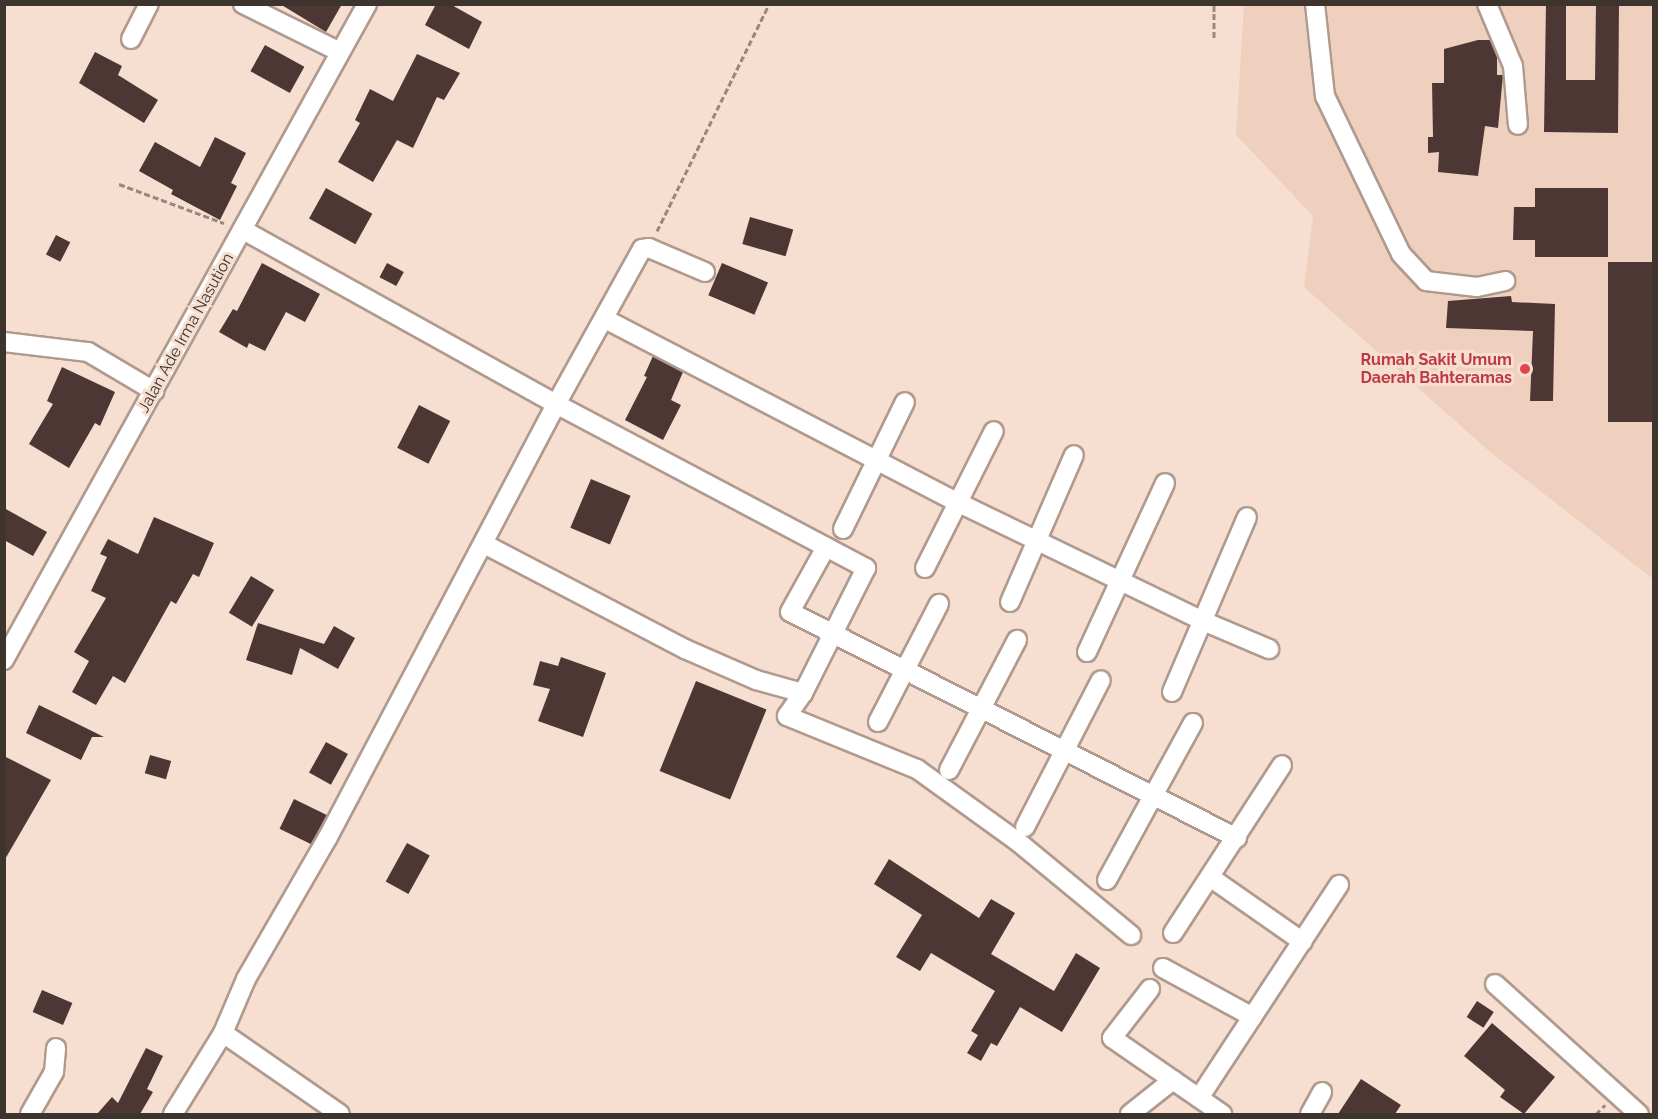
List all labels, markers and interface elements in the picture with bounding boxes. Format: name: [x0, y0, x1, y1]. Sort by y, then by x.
street label: Jalan Ade Irma Nasution: [134, 250, 238, 416]
place label: Rumah Sakit Umum Daerah Bahteramas: [1360, 350, 1512, 388]
marker: Rumah Sakit Umum Daerah Bahteramas: [1516, 360, 1534, 378]

